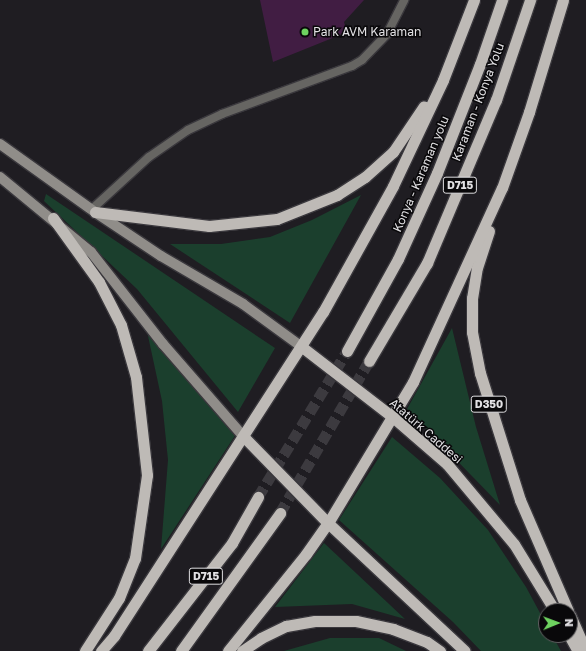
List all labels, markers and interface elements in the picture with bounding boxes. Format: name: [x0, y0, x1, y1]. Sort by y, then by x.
place label: Park AVM Karaman: [313, 25, 421, 39]
marker: Park AVM Karaman: [300, 27, 310, 37]
street label: Karaman - Konya Yolu: [449, 41, 507, 163]
street label: Konya - Karaman yolu: [390, 114, 452, 234]
road number: D715: [442, 176, 478, 194]
street label: Atatürk Caddesi: [387, 395, 465, 467]
road number: D350: [470, 395, 508, 413]
road number: D715: [188, 567, 224, 585]
north arrow: [538, 603, 578, 643]
text: N: [563, 618, 576, 627]

